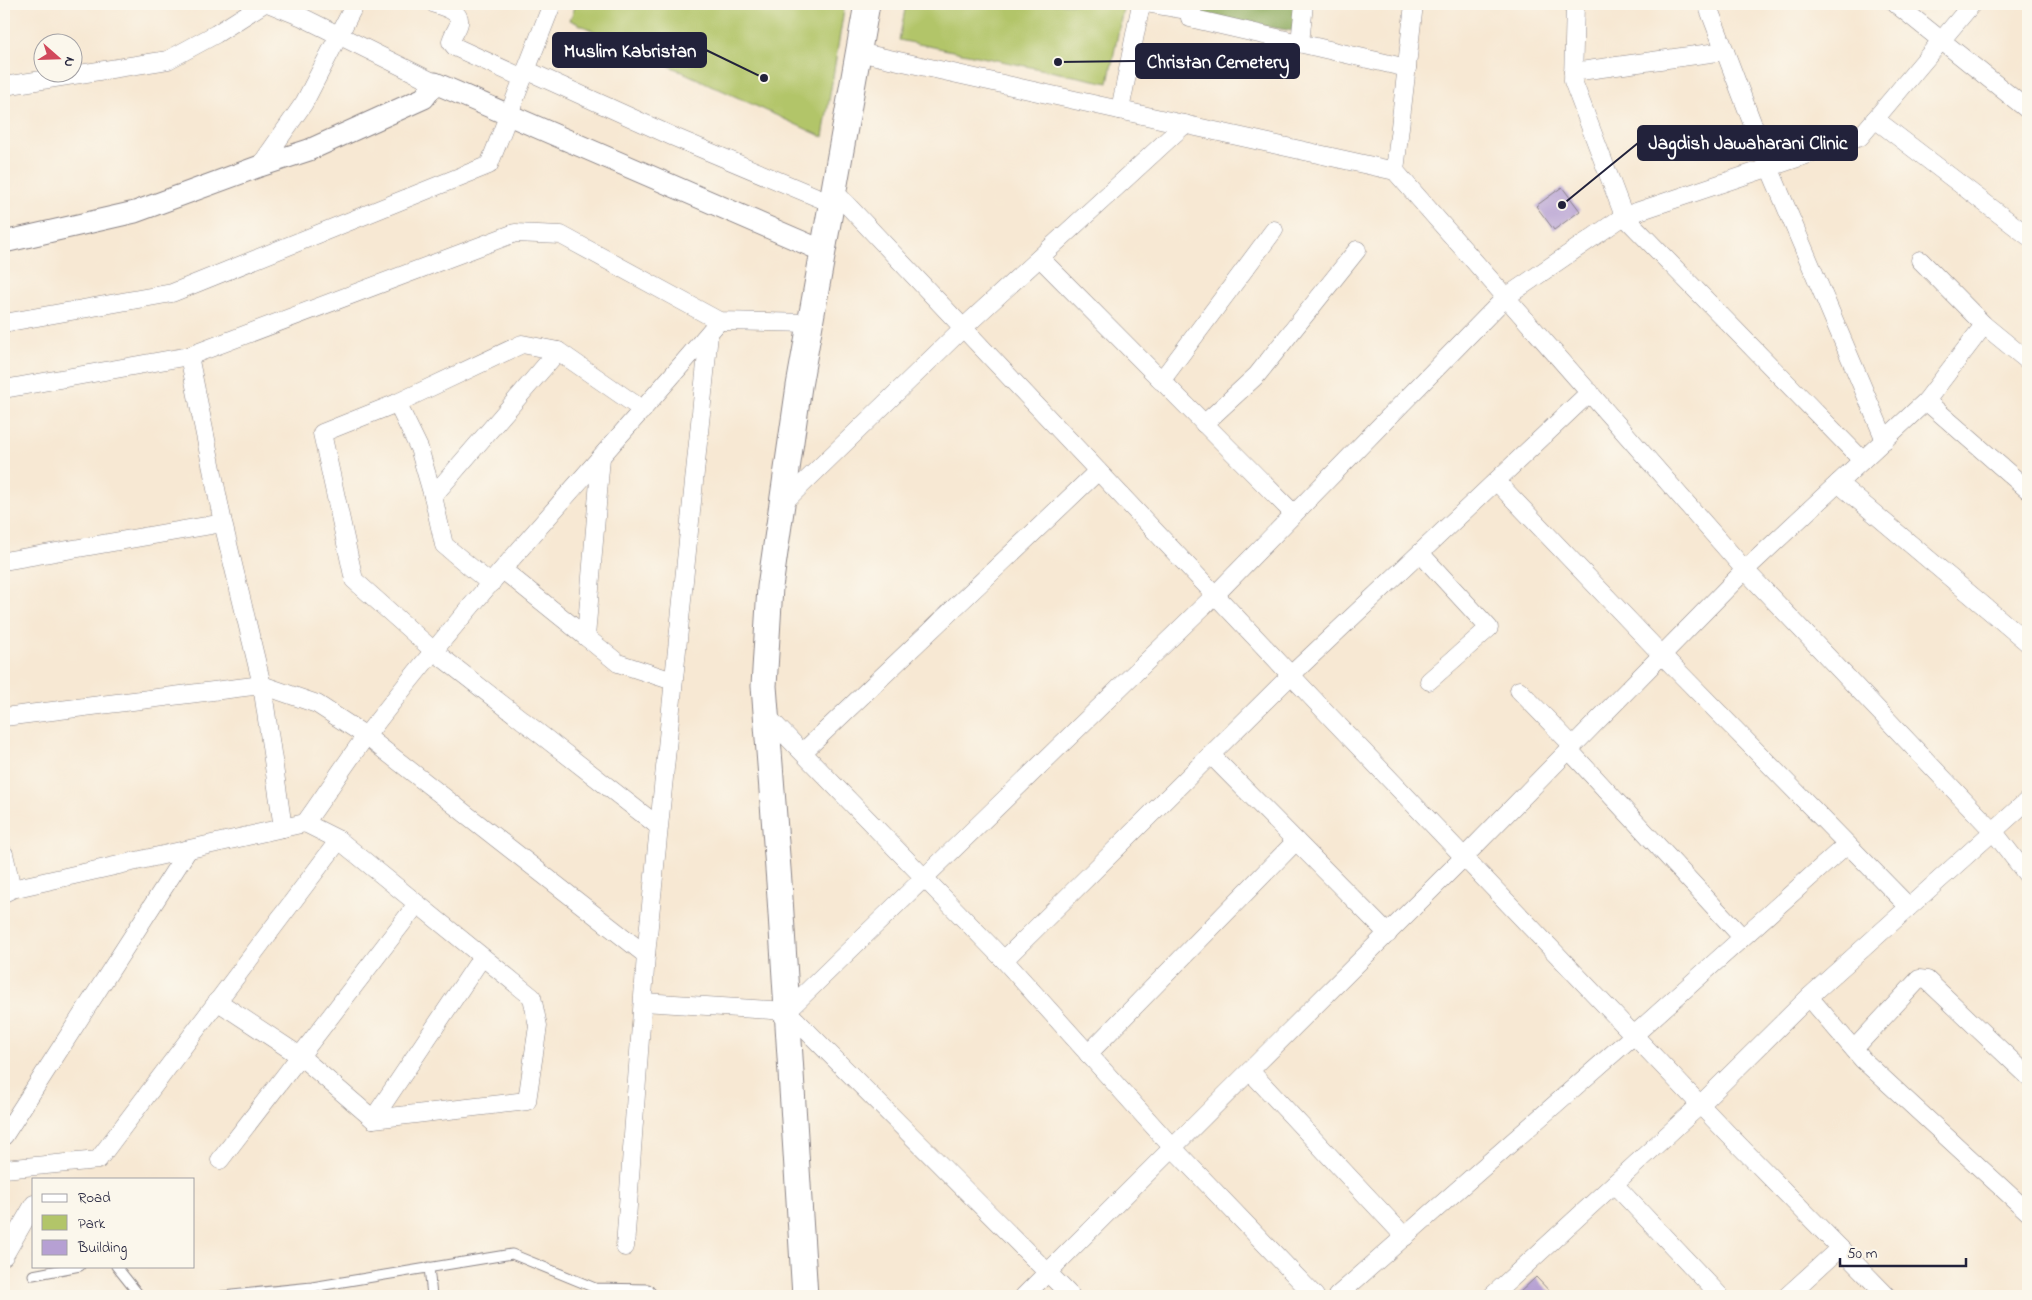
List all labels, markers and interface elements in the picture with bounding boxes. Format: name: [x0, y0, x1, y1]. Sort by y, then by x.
north arrow: [32, 32, 82, 82]
callout: Muslim Kabristan: [553, 33, 706, 67]
text: Muslim Kabristan: [564, 39, 696, 66]
callout: Christan Cemetery: [1136, 44, 1299, 78]
text: Christan Cemetery: [1147, 50, 1290, 79]
text: N: [57, 54, 80, 70]
callout: Jagdish Jawaharani Clinic: [1638, 126, 1857, 160]
text: Jagdish Jawaharani Clinic: [1648, 131, 1848, 160]
legend: [32, 1178, 195, 1268]
text: Road: [78, 1187, 111, 1209]
text: Park: [78, 1213, 106, 1235]
scale bar: [1840, 1235, 1966, 1267]
text: Building: [77, 1237, 127, 1260]
text: 50 m: [1847, 1243, 1878, 1265]

